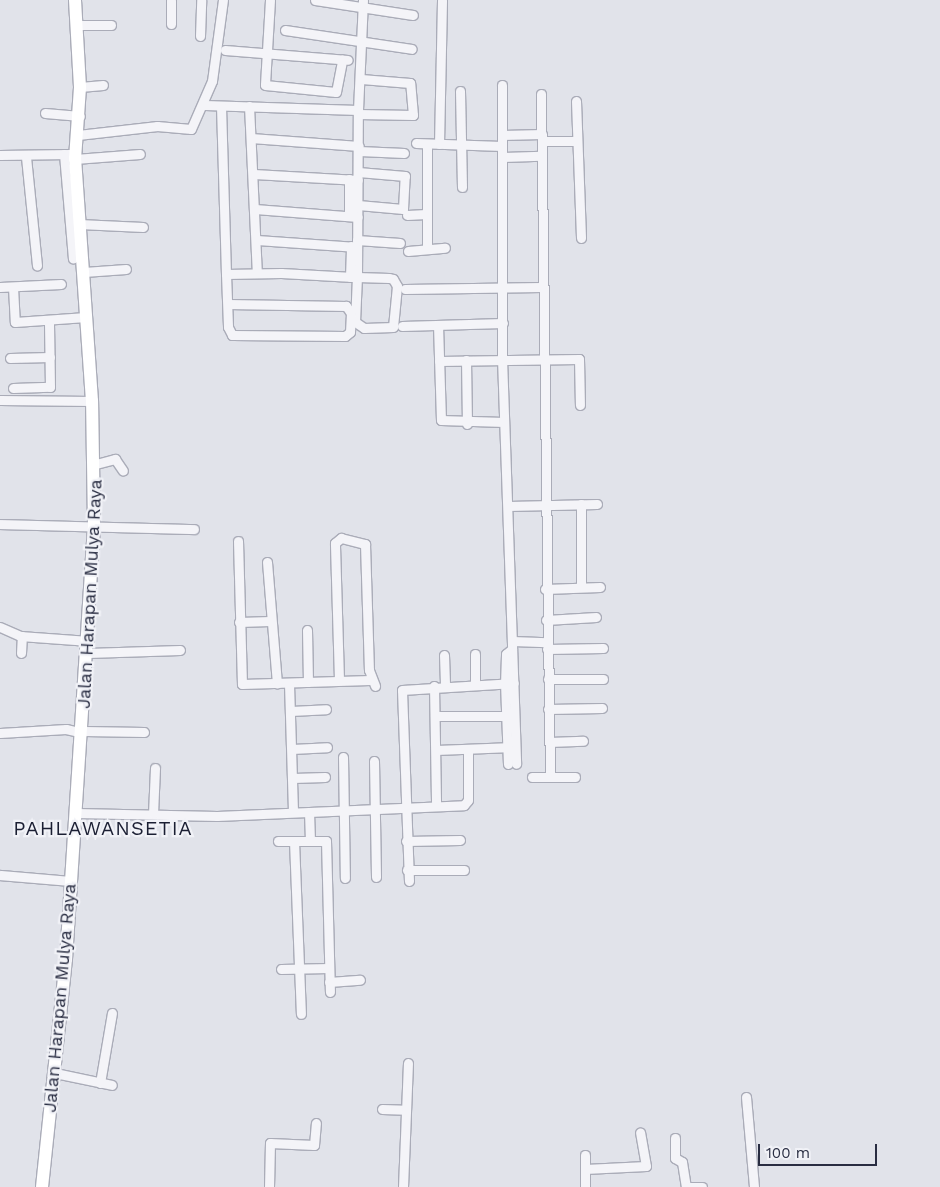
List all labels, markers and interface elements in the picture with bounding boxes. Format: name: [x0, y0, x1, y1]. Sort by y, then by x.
street label: Jalan Harapan Mulya Raya: [73, 479, 107, 709]
district label: PAHLAWANSETIA: [12, 816, 194, 840]
street label: Jalan Harapan Mulya Raya: [39, 882, 81, 1114]
scale bar: [760, 1134, 879, 1166]
text: 100 m: [766, 1144, 810, 1162]

